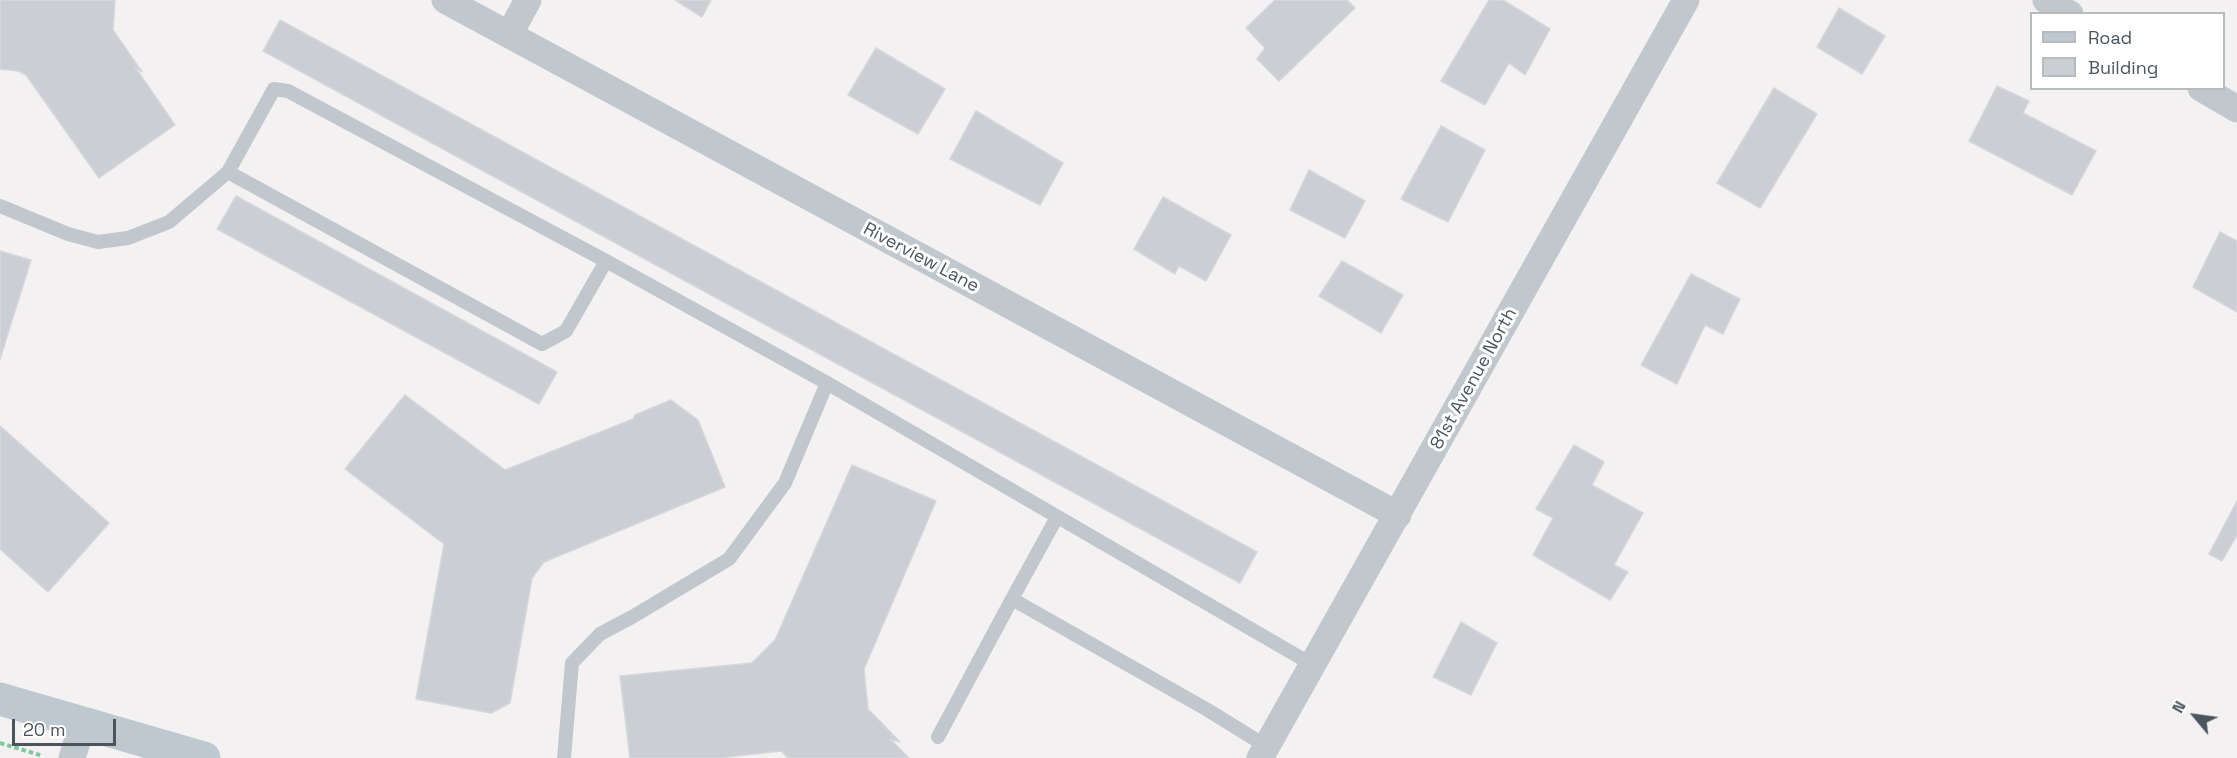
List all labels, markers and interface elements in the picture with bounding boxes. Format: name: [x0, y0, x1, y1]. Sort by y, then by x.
legend: [2030, 12, 2225, 90]
text: Road: [2088, 26, 2132, 49]
text: Building: [2088, 56, 2158, 79]
street label: Riverview Lane: [859, 218, 983, 298]
street label: 81st Avenue North: [1426, 305, 1522, 453]
north arrow: [2165, 686, 2225, 746]
text: N: [2167, 697, 2191, 717]
scale bar: [15, 707, 118, 745]
text: 20 m: [23, 718, 66, 741]

